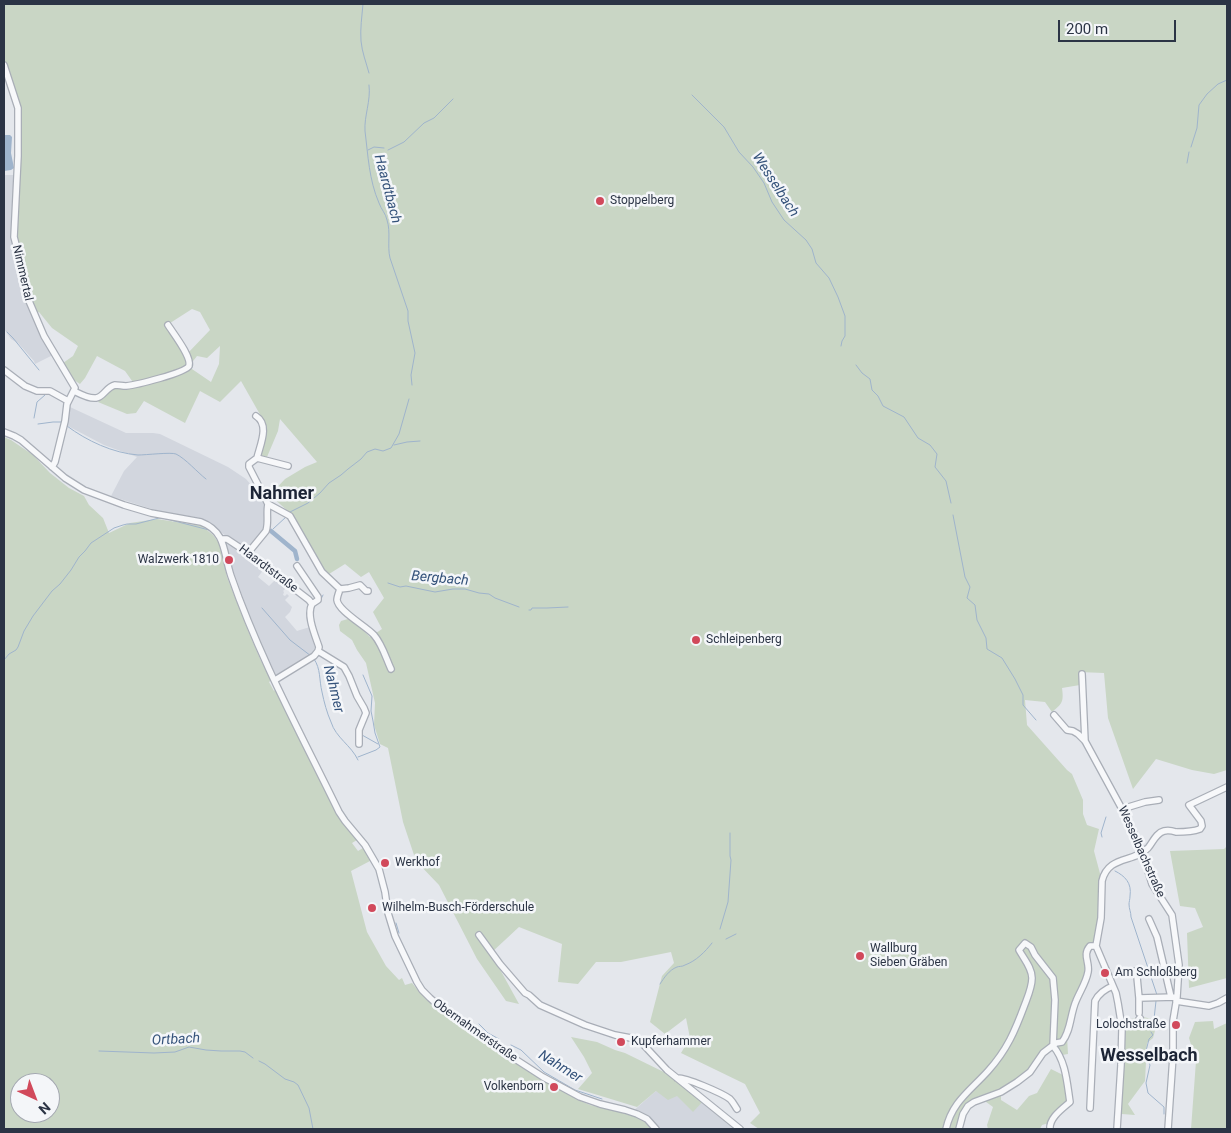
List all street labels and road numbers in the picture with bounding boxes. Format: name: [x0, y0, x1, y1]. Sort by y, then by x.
street label: Nimmertal: [9, 244, 35, 302]
street label: Haardtstraße: [236, 542, 300, 596]
street label: Wesselbachstraße: [1114, 804, 1168, 900]
street label: Obernahmerstraße: [430, 996, 520, 1066]

